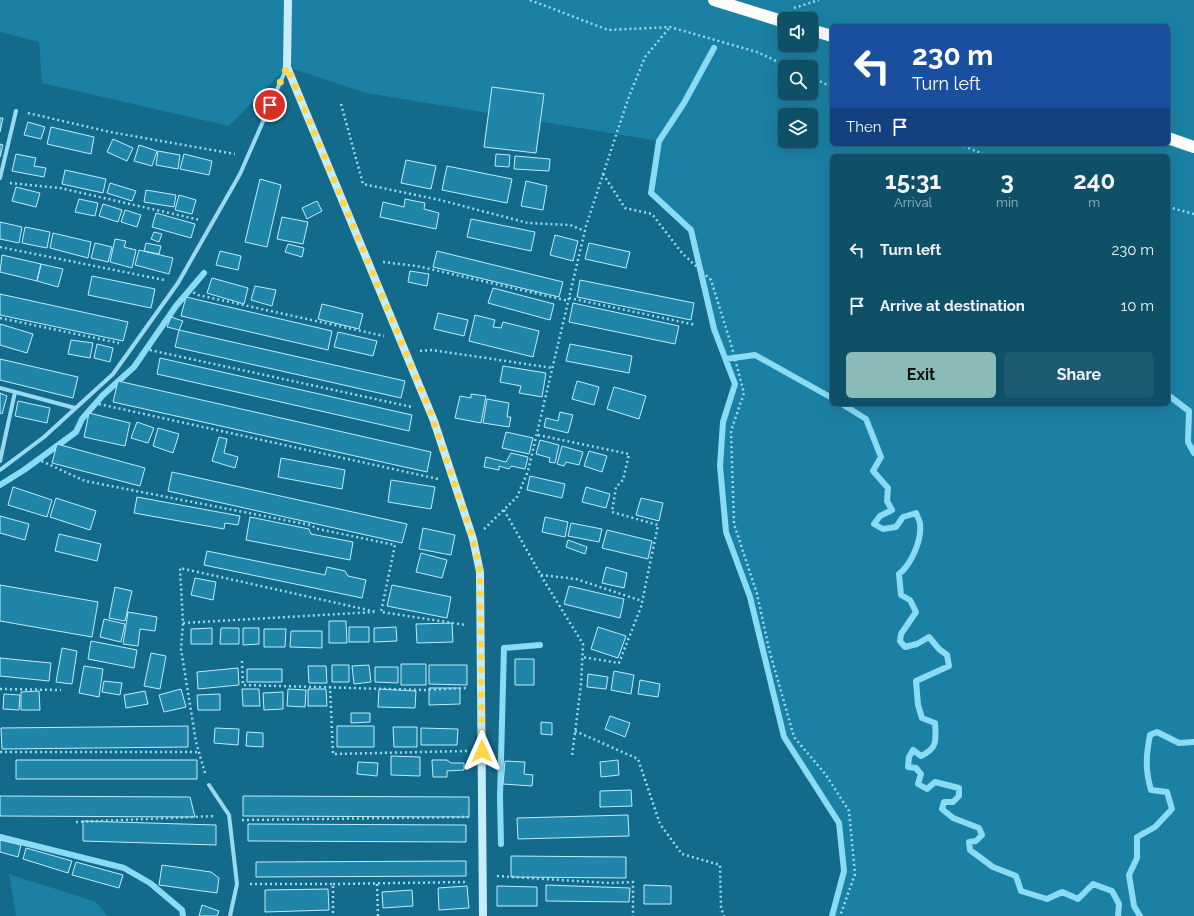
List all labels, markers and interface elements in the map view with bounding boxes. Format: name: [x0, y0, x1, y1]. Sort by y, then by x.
map controls: [778, 12, 818, 148]
button: sound: [778, 12, 818, 52]
text: 230 m: [912, 39, 993, 72]
icon: left: [846, 40, 898, 92]
button: search: [778, 60, 818, 100]
text: Turn left: [912, 73, 981, 94]
pin: [253, 88, 287, 122]
icon: arrive: [259, 94, 281, 116]
button: layers: [778, 108, 818, 148]
icon: arrive: [889, 116, 911, 138]
text: Then: [846, 118, 881, 136]
text: 15:31: [885, 166, 941, 195]
text: 3: [1000, 166, 1014, 195]
text: 240: [1073, 166, 1115, 195]
text: Arrival: [894, 195, 932, 210]
text: min: [996, 195, 1018, 210]
text: m: [1088, 195, 1100, 210]
icon: left: [846, 239, 868, 261]
text: Turn left: [880, 241, 941, 259]
text: 230 m: [1111, 241, 1154, 259]
icon: arrive: [846, 295, 868, 317]
text: Arrive at destination: [880, 297, 1025, 315]
text: 10 m: [1121, 297, 1154, 315]
button: Exit: [846, 352, 996, 398]
button: Share: [1004, 352, 1154, 398]
position arrow: [461, 730, 503, 772]

